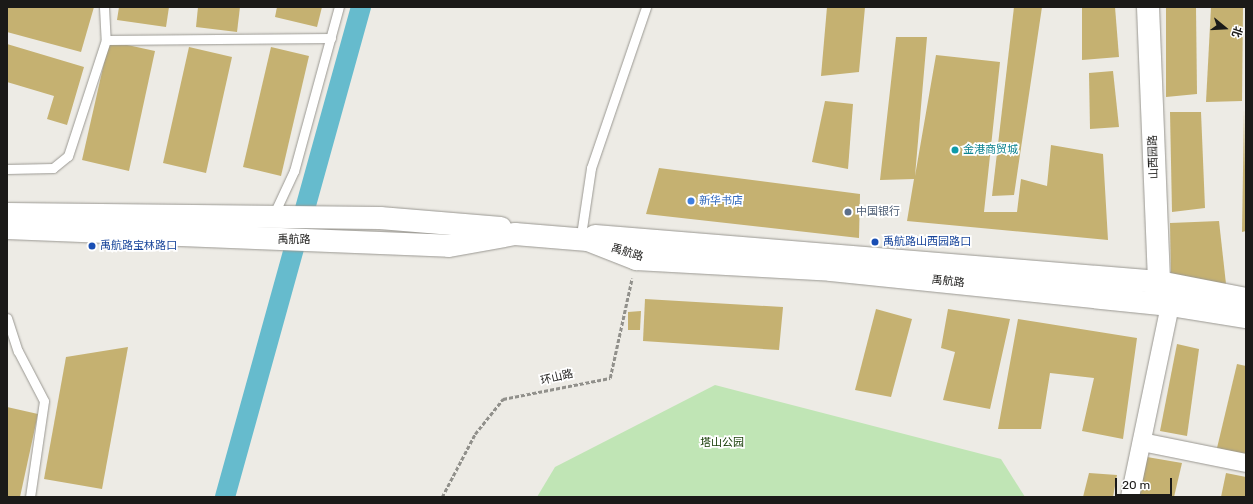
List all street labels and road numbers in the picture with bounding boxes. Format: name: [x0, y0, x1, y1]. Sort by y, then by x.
street label: 山西园路: [1147, 135, 1161, 179]
street label: 禹航路: [278, 233, 310, 247]
street label: 禹航路: [609, 242, 645, 264]
street label: 禹航路: [931, 274, 965, 290]
street label: 环山路: [539, 368, 575, 388]

